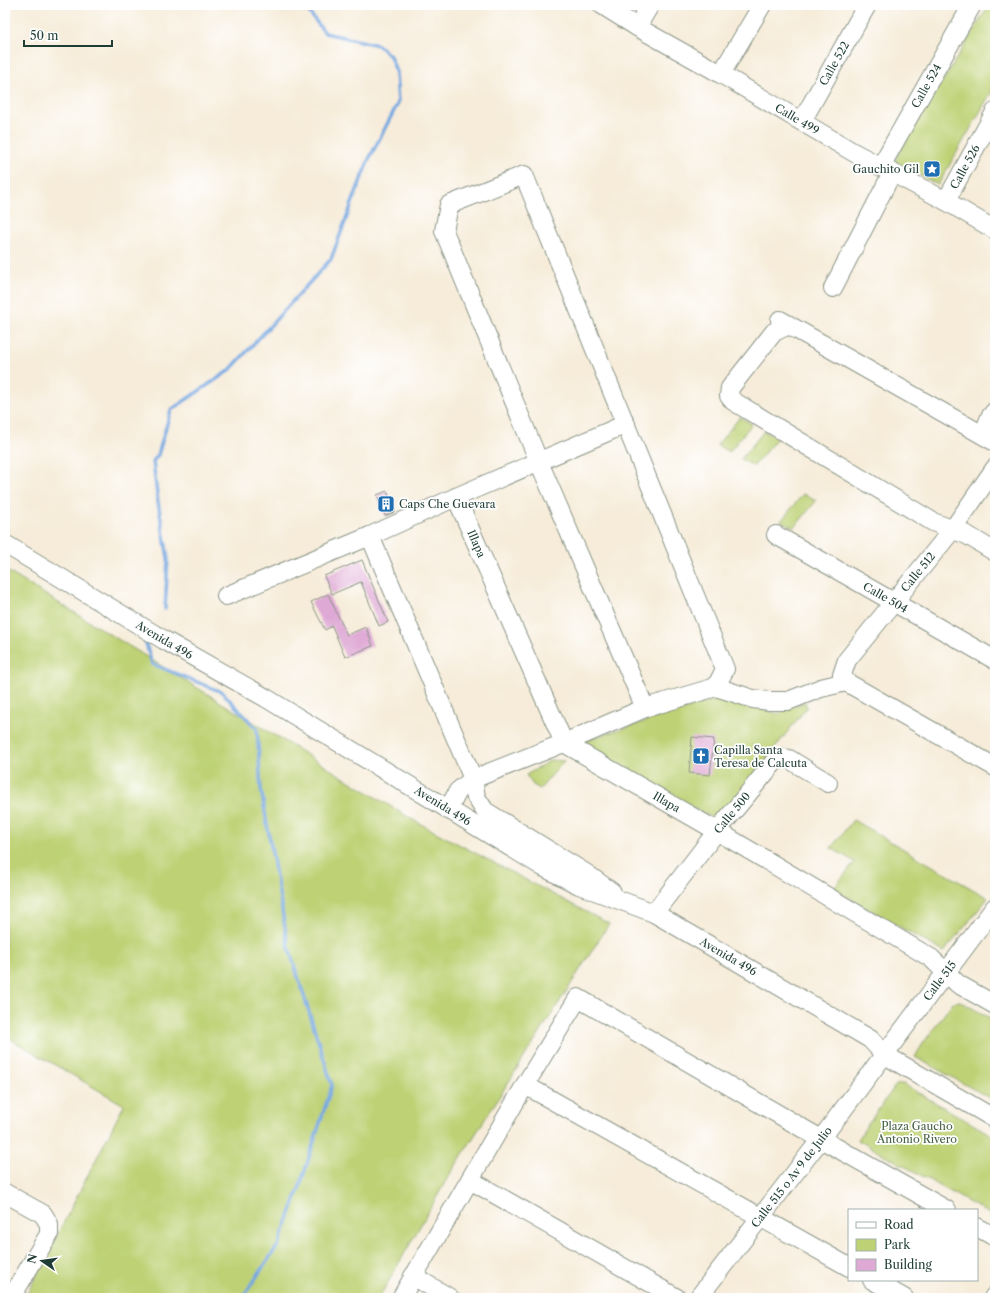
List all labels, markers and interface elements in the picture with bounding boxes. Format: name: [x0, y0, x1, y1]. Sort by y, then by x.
scale bar: [24, 22, 112, 48]
text: 50 m: [30, 28, 59, 43]
street label: Calle 522: [816, 39, 852, 88]
street label: Calle 524: [908, 61, 944, 111]
street label: Calle 499: [772, 100, 822, 138]
street label: Calle 526: [947, 142, 983, 192]
place icon: Gauchito Gil: [922, 159, 942, 179]
place label: Gauchito Gil: [853, 162, 920, 176]
building icon: Caps Che Guevara: [376, 494, 396, 514]
place label: Caps Che Guevara: [399, 497, 496, 511]
street label: Illapa: [464, 528, 489, 560]
street label: Calle 512: [898, 549, 938, 595]
street label: Calle 504: [861, 579, 910, 616]
street label: Avenida 496: [132, 617, 196, 662]
place label: Capilla Santa Teresa de Calcuta: [714, 743, 807, 770]
church icon: Capilla Santa Teresa de Calcuta: [691, 746, 711, 766]
street label: Avenida 496: [411, 783, 474, 829]
street label: Illapa: [650, 789, 683, 815]
street label: Calle 500: [711, 789, 753, 837]
street label: Avenida 496: [696, 934, 760, 979]
street label: Calle 515: [920, 958, 959, 1003]
park label: Plaza Gaucho Antonio Rivero: [876, 1119, 957, 1146]
street label: Calle 515 o Av 9 de Julio: [748, 1123, 835, 1230]
legend: [848, 1209, 978, 1281]
text: Road: [884, 1217, 914, 1232]
text: Park: [884, 1237, 911, 1252]
north arrow: [22, 1241, 62, 1281]
text: N: [24, 1252, 40, 1265]
text: Building: [884, 1257, 932, 1272]

